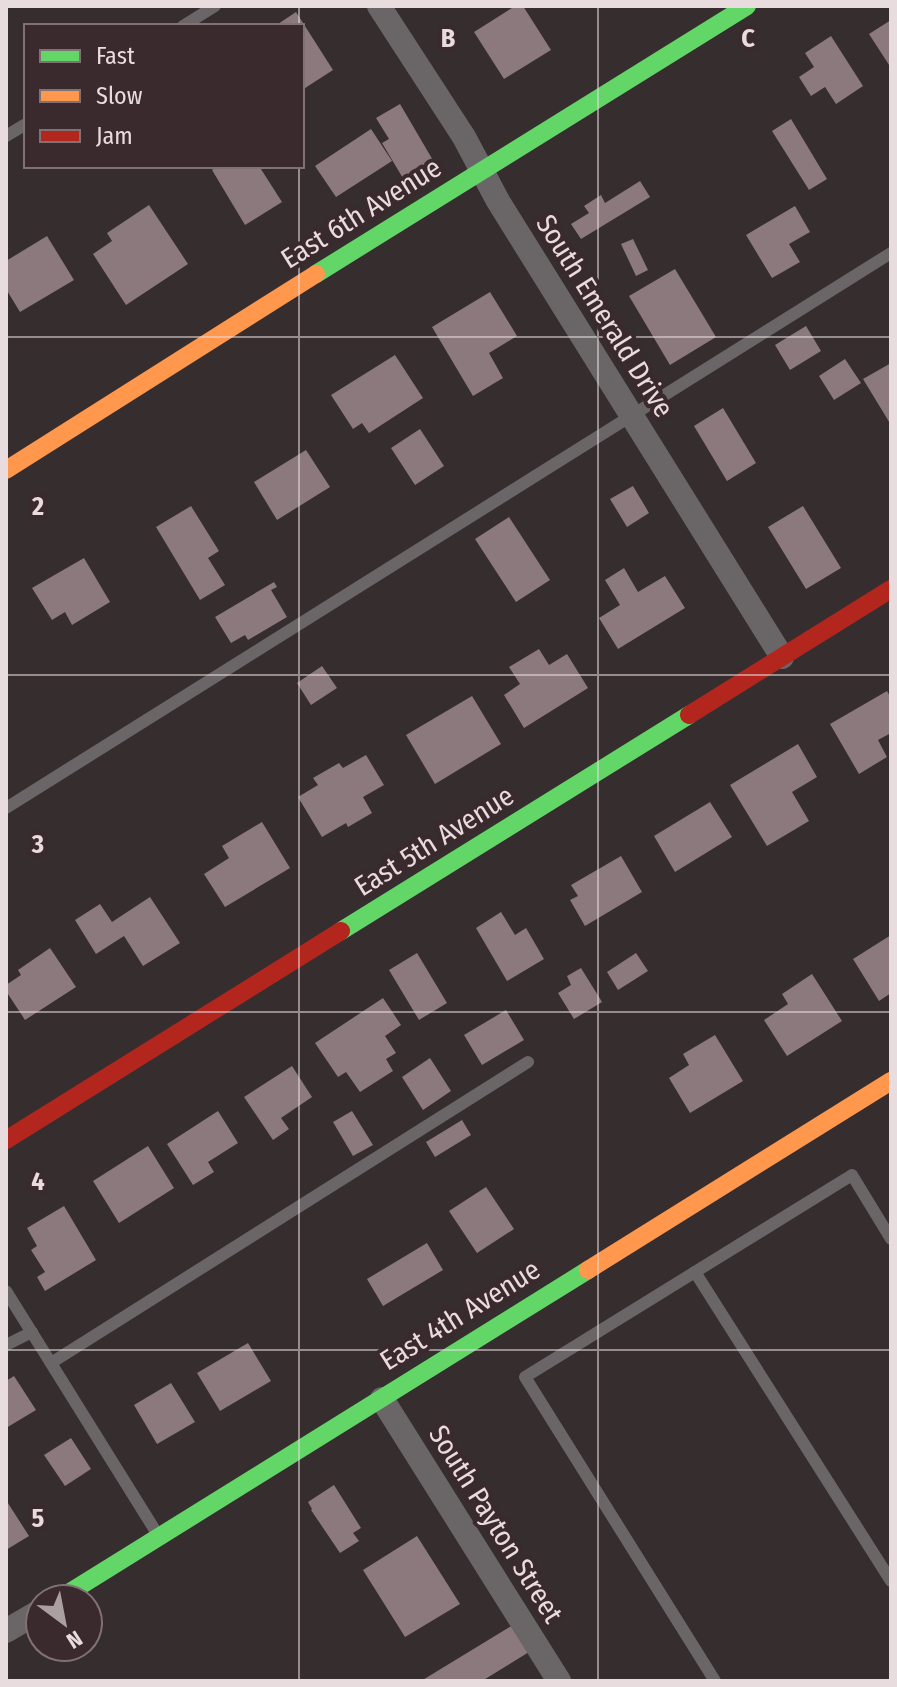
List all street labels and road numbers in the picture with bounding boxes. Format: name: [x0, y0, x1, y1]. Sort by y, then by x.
street label: East 6th Avenue: [275, 151, 447, 275]
street label: South Emerald Drive: [529, 209, 681, 423]
street label: East 5th Avenue: [348, 779, 520, 903]
street label: East 4th Avenue: [374, 1253, 546, 1377]
street label: South Payton Street: [422, 1419, 570, 1629]

